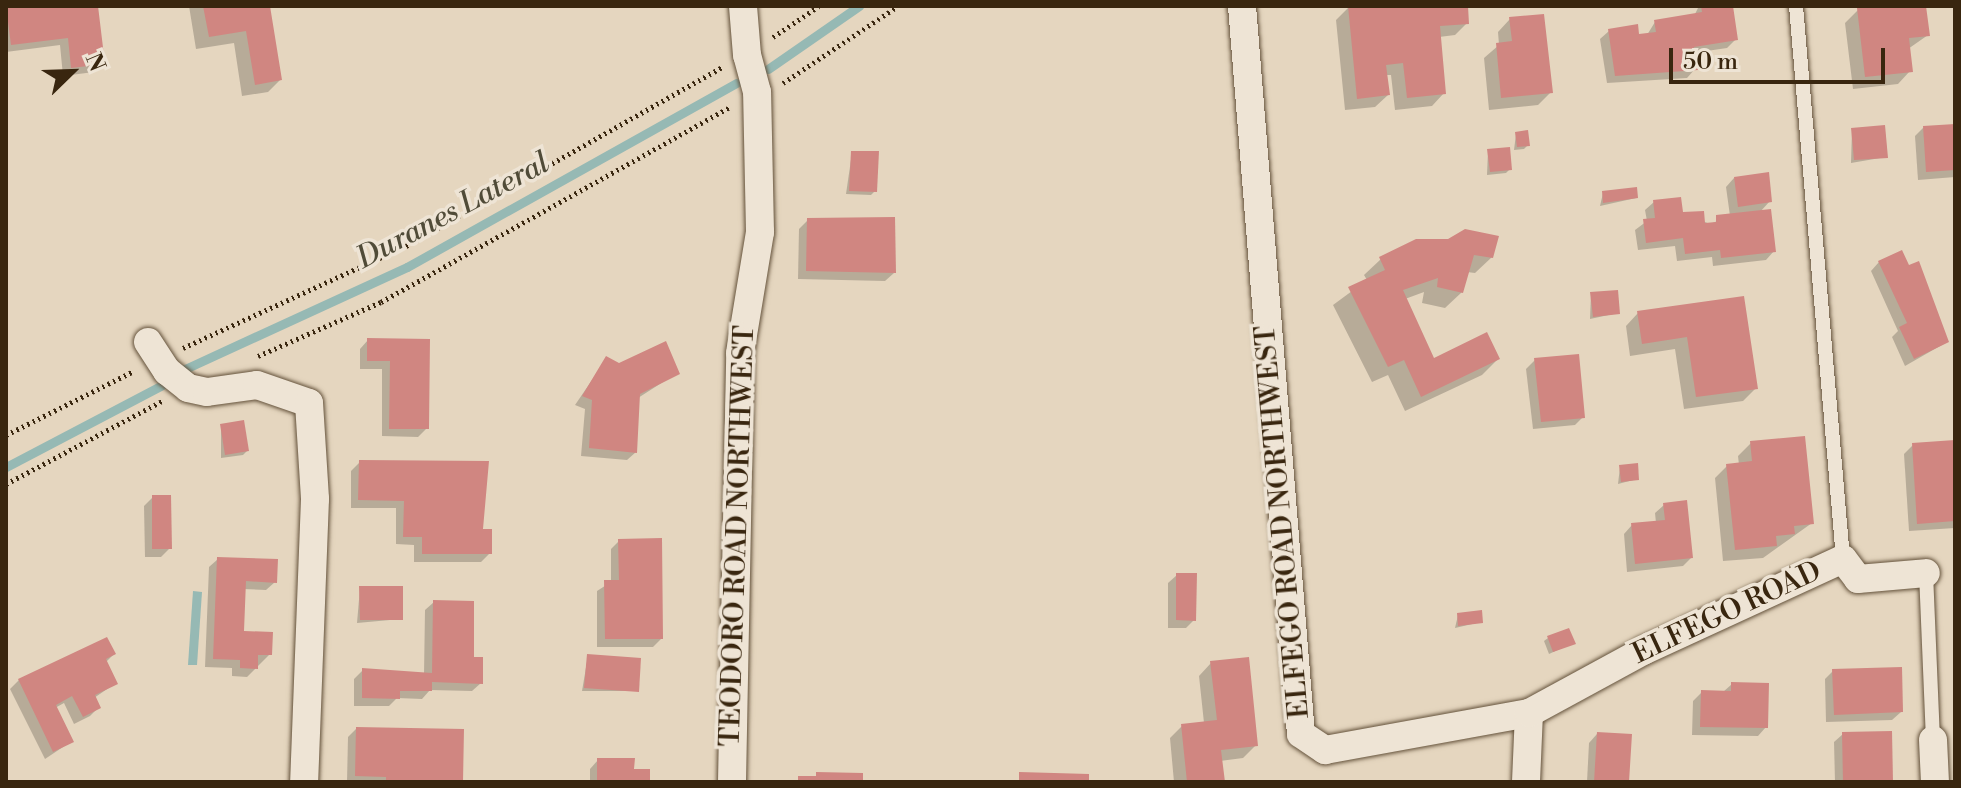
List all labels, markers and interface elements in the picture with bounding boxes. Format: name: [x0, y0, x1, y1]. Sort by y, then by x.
north arrow: [32, 32, 112, 112]
scale bar: [1673, 32, 1889, 82]
text: 50 m: [1683, 47, 1738, 77]
text: N: [79, 49, 110, 76]
water label: Duranes Lateral: [350, 145, 556, 277]
street label: ELFEGO ROAD NORTHWEST: [1249, 324, 1317, 720]
street label: TEODORO ROAD NORTHWEST: [714, 325, 762, 747]
street label: ELFEGO ROAD: [1627, 555, 1827, 671]

